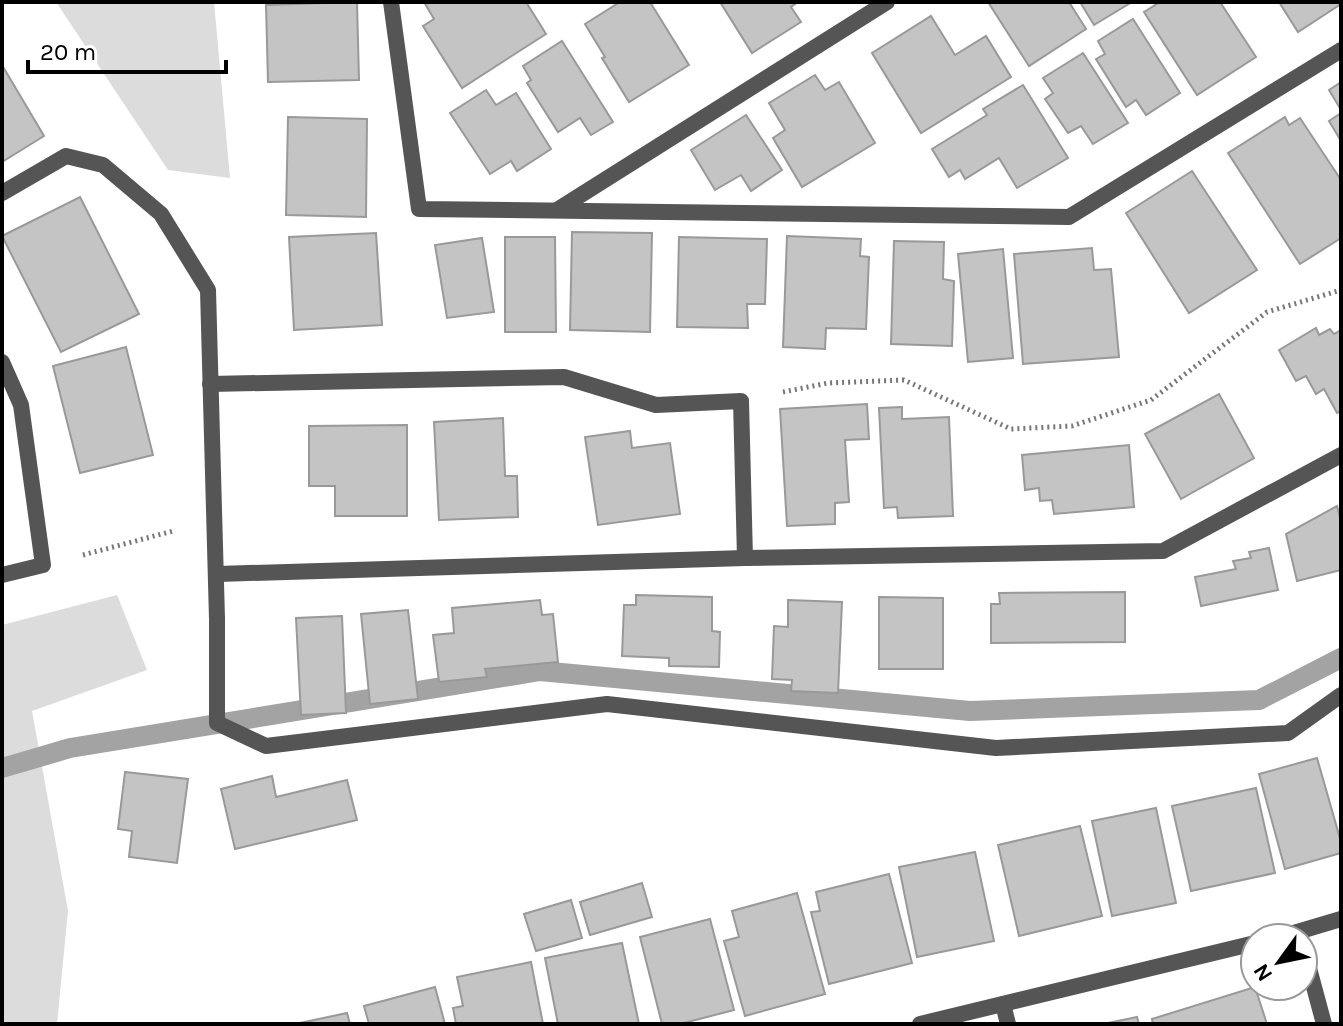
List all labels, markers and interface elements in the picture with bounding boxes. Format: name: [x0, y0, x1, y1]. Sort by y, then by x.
scale bar: [28, 24, 226, 74]
text: 20 m: [40, 38, 96, 66]
north arrow: [1239, 922, 1319, 1002]
text: N: [1248, 959, 1278, 986]

